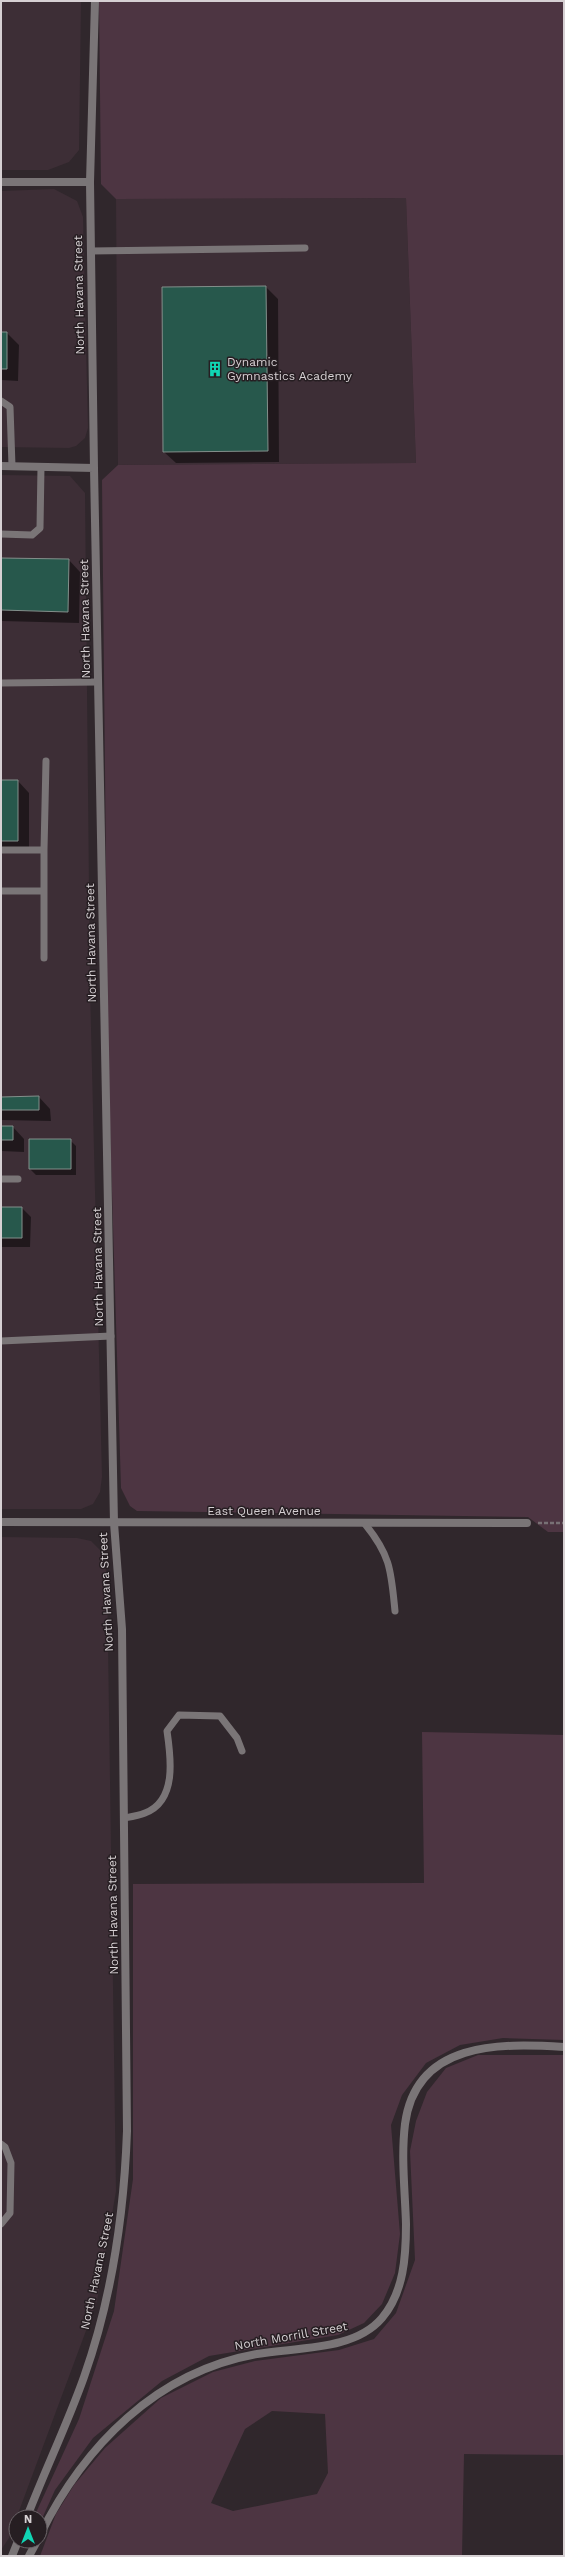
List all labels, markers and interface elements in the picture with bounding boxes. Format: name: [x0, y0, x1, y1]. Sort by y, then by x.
street label: North Havana Street: [71, 235, 87, 355]
place label: Dynamic Gymnastics Academy: [227, 355, 353, 383]
building icon: Dynamic Gymnastics Academy: [206, 360, 224, 378]
street label: North Havana Street: [77, 559, 93, 679]
street label: North Havana Street: [83, 883, 99, 1003]
street label: North Havana Street: [90, 1207, 106, 1327]
street label: East Queen Avenue: [207, 1504, 321, 1518]
street label: North Havana Street: [96, 1532, 116, 1652]
street label: North Havana Street: [105, 1855, 121, 1975]
street label: North Havana Street: [78, 2211, 116, 2331]
street label: North Morrill Street: [233, 2319, 349, 2353]
north arrow: [8, 2509, 48, 2549]
text: N: [24, 2513, 32, 2526]

